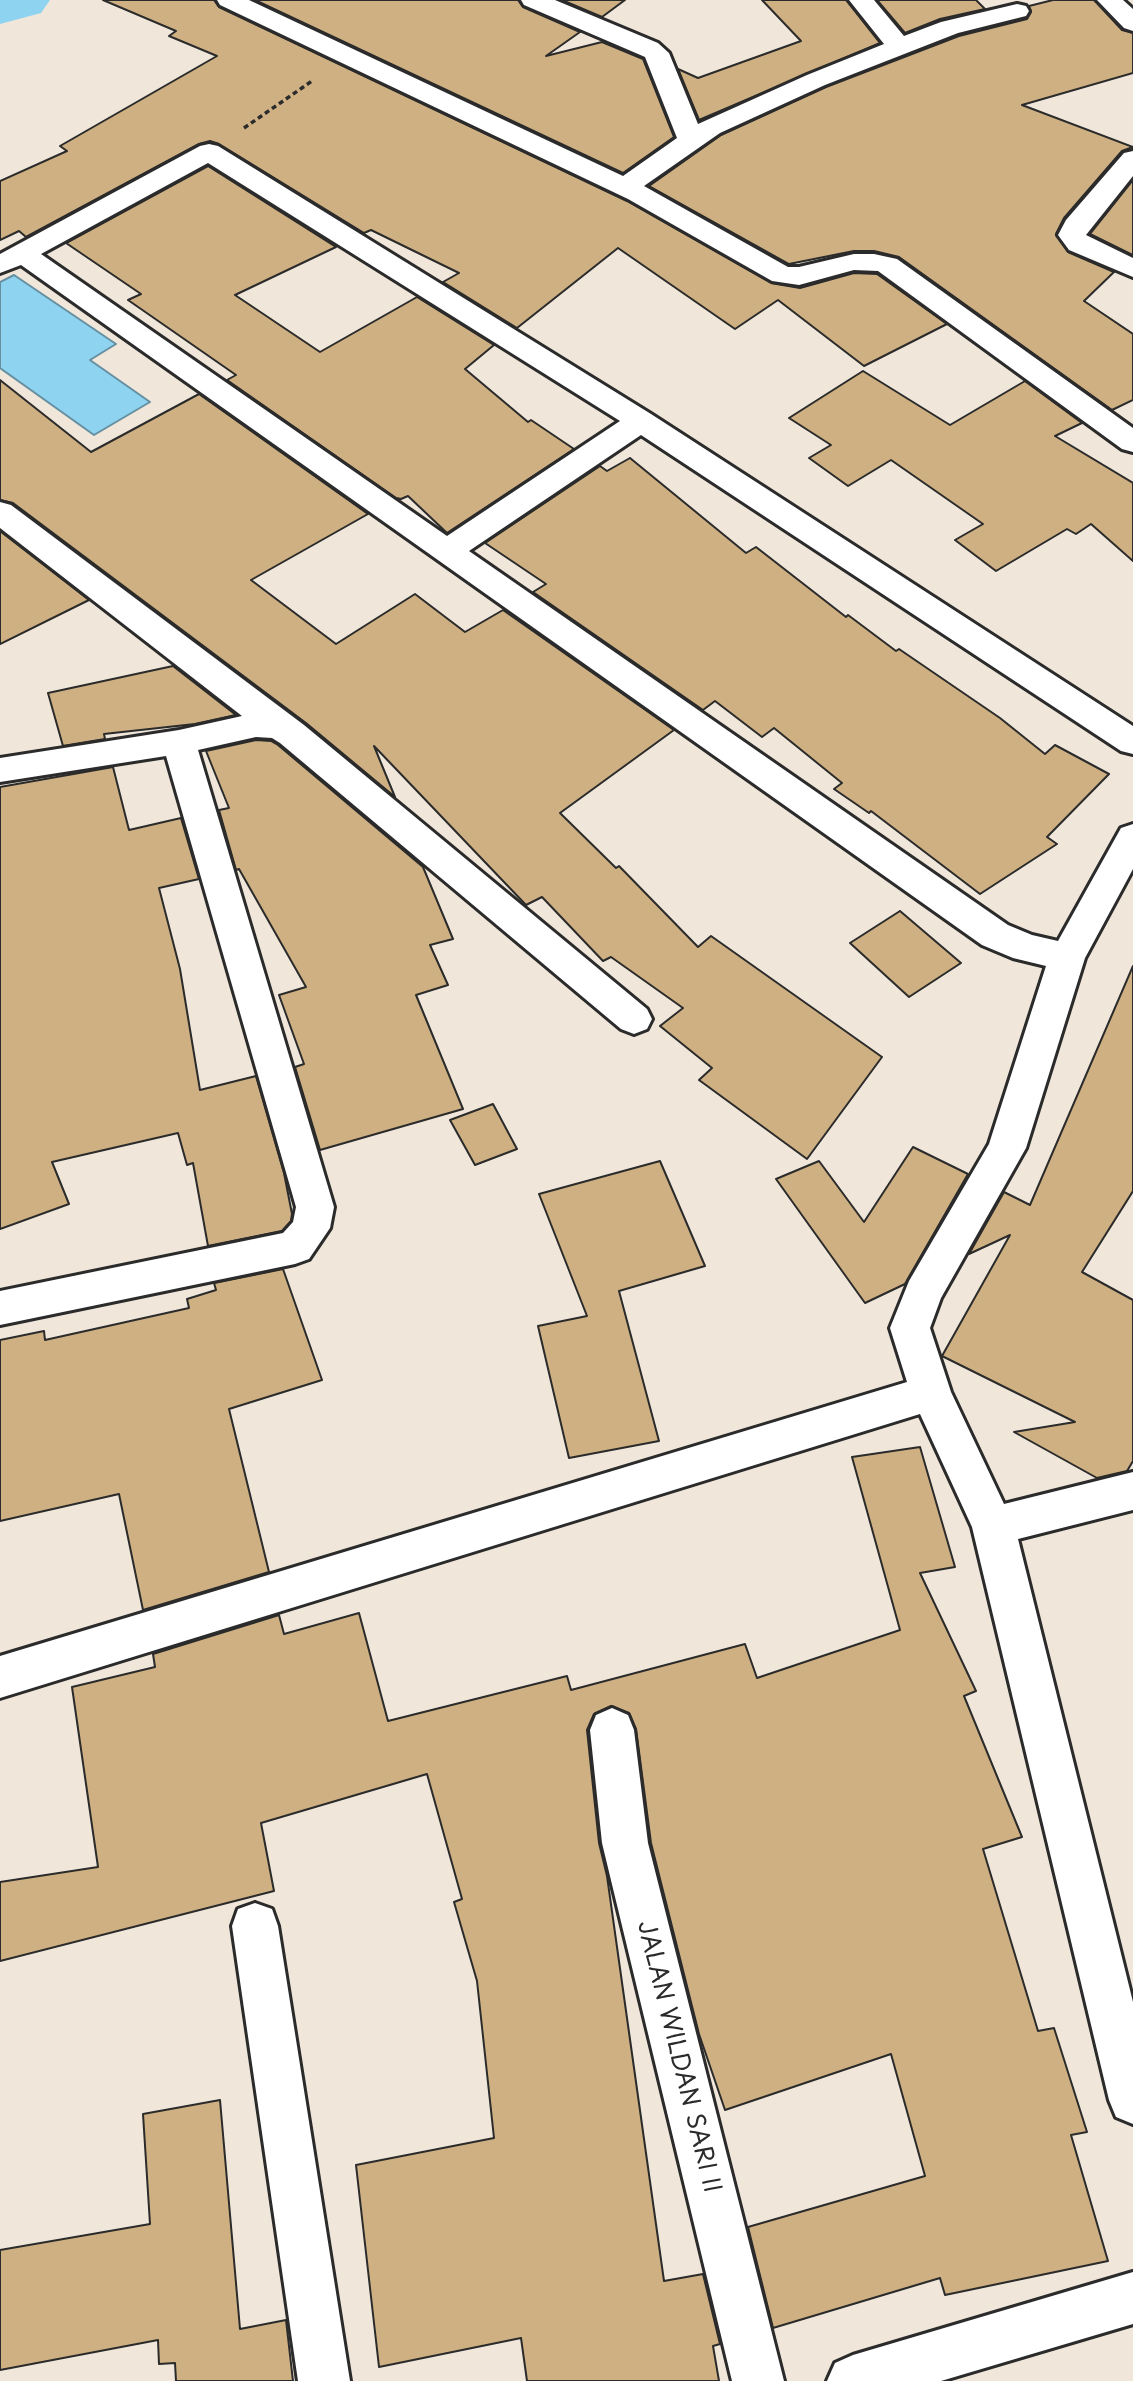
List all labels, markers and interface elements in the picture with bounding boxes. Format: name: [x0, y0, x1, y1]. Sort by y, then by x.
street label: JALAN WILDAN SARI II: [630, 1918, 726, 2196]

